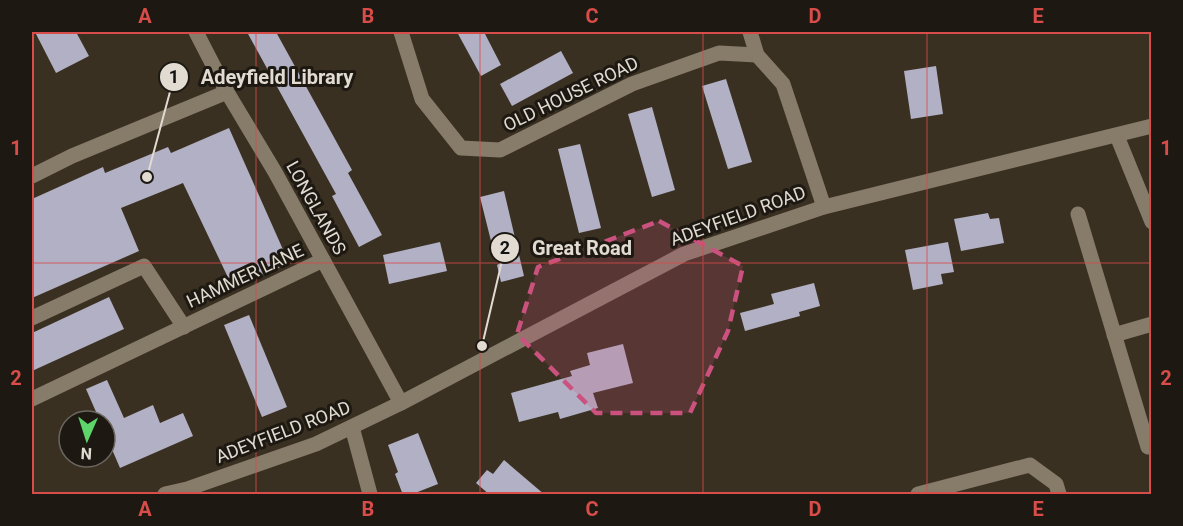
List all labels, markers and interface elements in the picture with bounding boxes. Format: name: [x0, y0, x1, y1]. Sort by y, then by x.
text: A: [138, 4, 152, 28]
text: B: [362, 4, 374, 28]
text: C: [585, 4, 599, 28]
text: D: [809, 4, 822, 28]
text: E: [1032, 4, 1044, 28]
street label: OLD HOUSE ROAD: [500, 52, 642, 135]
callout: Adeyfield Library: [159, 58, 366, 96]
text: Adeyfield Library: [201, 65, 354, 89]
text: 1: [169, 66, 179, 87]
text: 1: [10, 136, 22, 160]
text: 1: [1160, 136, 1172, 160]
street label: LONGLANDS: [282, 157, 351, 258]
street label: ADEYFIELD ROAD: [667, 181, 808, 250]
callout: Great Road: [490, 229, 644, 267]
text: Great Road: [532, 236, 632, 260]
text: 2: [500, 237, 510, 258]
street label: HAMMER LANE: [183, 239, 307, 312]
text: 2: [10, 366, 22, 390]
text: 2: [1160, 366, 1172, 390]
street label: ADEYFIELD ROAD: [213, 396, 353, 467]
north arrow: [57, 409, 117, 469]
text: N: [80, 444, 92, 463]
text: A: [138, 497, 152, 521]
text: B: [362, 497, 374, 521]
text: C: [585, 497, 599, 521]
text: D: [809, 497, 822, 521]
text: E: [1032, 497, 1044, 521]

